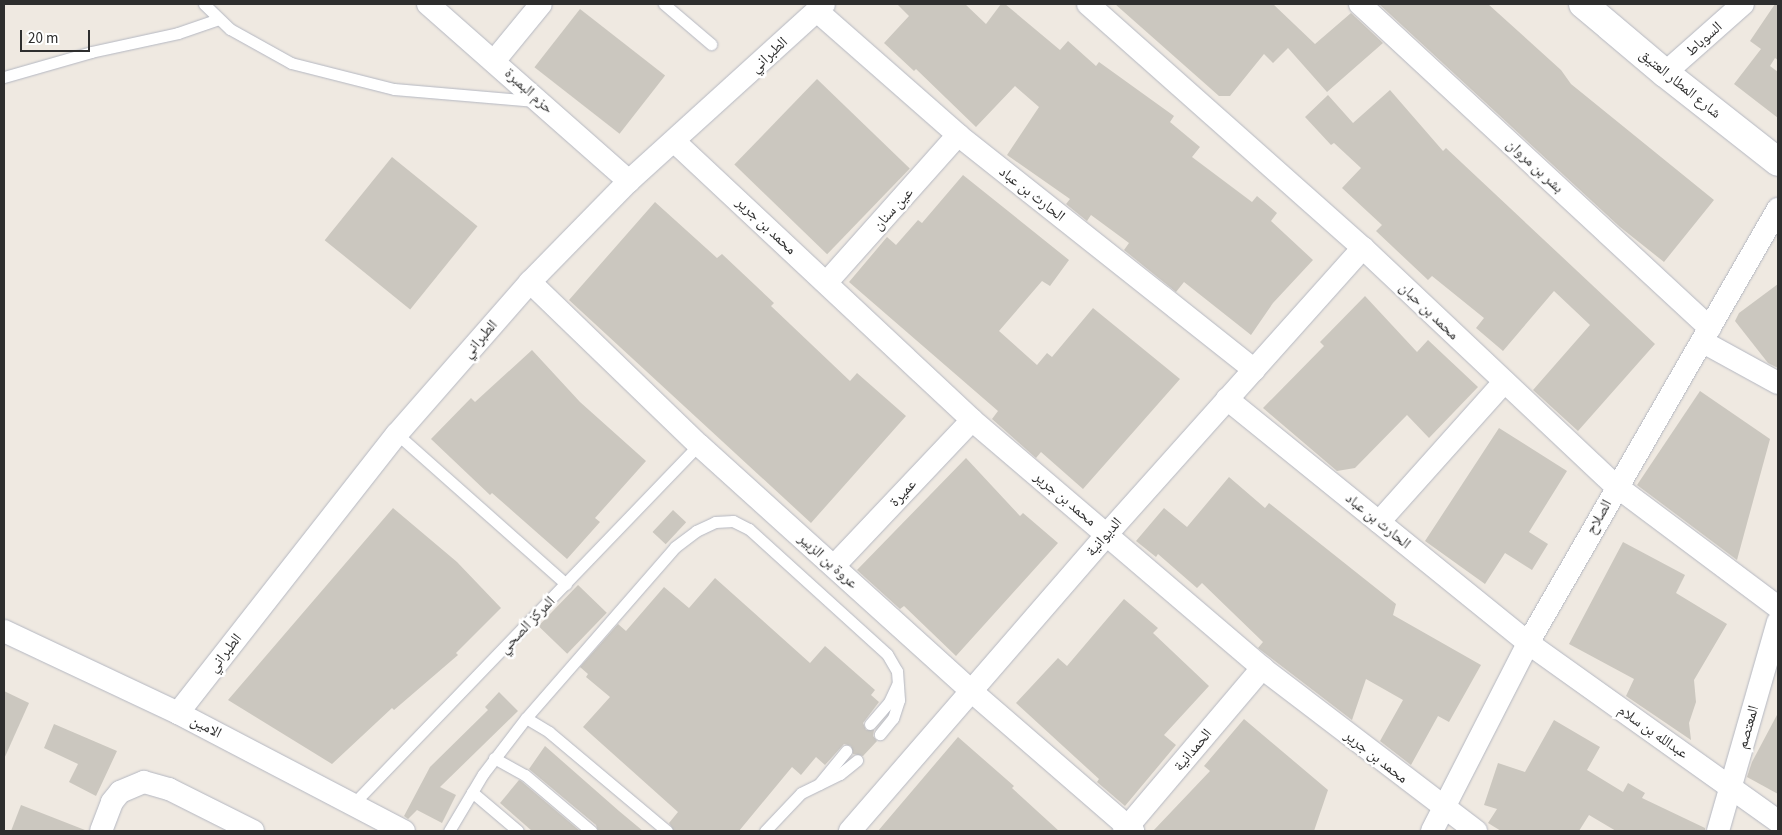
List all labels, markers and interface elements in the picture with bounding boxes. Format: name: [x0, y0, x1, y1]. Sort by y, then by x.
street label: السوباط: [1682, 18, 1726, 60]
scale bar: [22, 20, 92, 52]
text: 20 m: [28, 28, 58, 49]
street label: الطبراني: [747, 33, 791, 77]
street label: شارع المطار العتيق: [1636, 46, 1724, 122]
street label: حزم البمبرة: [501, 64, 557, 118]
street label: بشر بن مروان: [1503, 135, 1567, 197]
street label: الحارث بن عباد: [995, 163, 1069, 225]
street label: عين سنان: [869, 184, 917, 234]
street label: محمد بن جرير: [732, 194, 800, 258]
street label: محمد بن حبان: [1396, 278, 1462, 344]
street label: الطبراني: [459, 316, 501, 362]
street label: محمد بن جرير: [1030, 468, 1100, 530]
street label: عميرة: [886, 475, 920, 511]
street label: الحارث بن عباد: [1342, 489, 1414, 553]
street label: الصلاح: [1582, 496, 1616, 538]
street label: الديوانية: [1082, 514, 1126, 560]
street label: عروة بن الزبير: [794, 530, 862, 592]
street label: المركز الصحي: [495, 592, 559, 658]
street label: الطبراني: [204, 630, 246, 676]
street label: عبدالله بن سلام: [1614, 701, 1692, 763]
street label: المعتصم: [1733, 703, 1763, 751]
street label: الامين: [187, 712, 225, 742]
street label: الحمدانية: [1170, 725, 1216, 775]
street label: محمد بن جرير: [1341, 727, 1411, 787]

